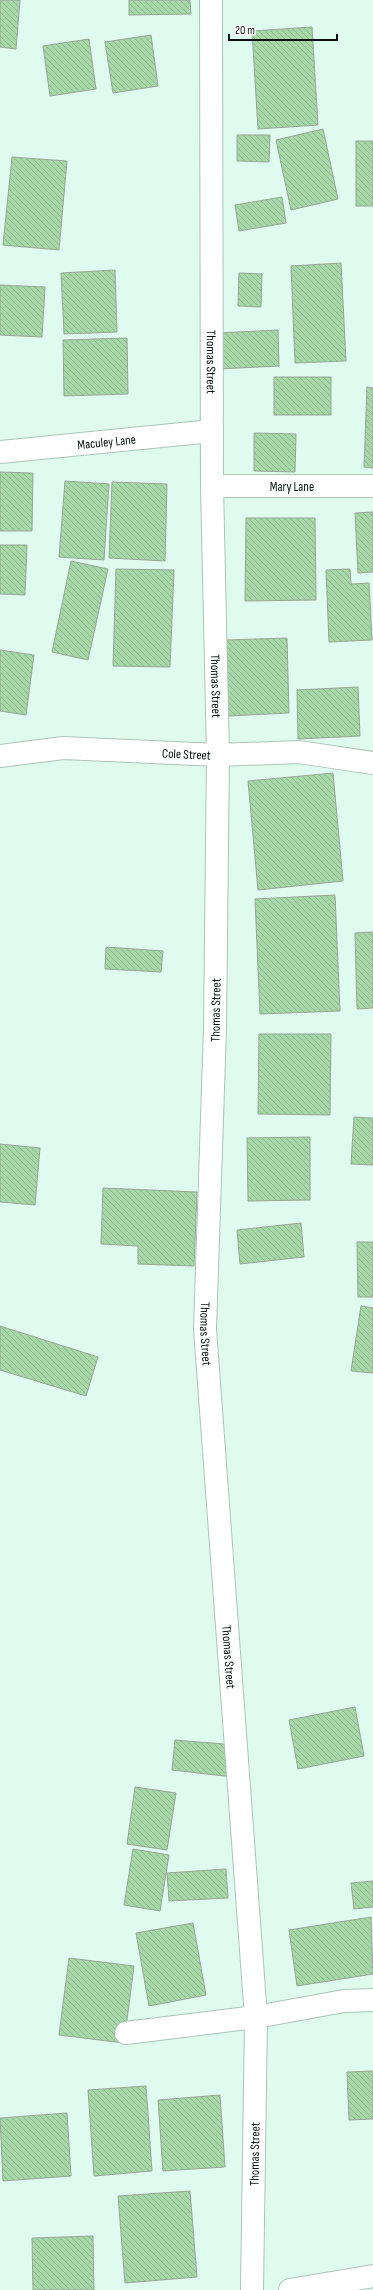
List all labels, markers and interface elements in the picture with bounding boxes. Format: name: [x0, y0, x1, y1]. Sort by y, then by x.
scale bar: [229, 16, 337, 42]
text: 20 m: [235, 23, 255, 38]
street label: Thomas Street: [203, 330, 219, 394]
street label: Maculey Lane: [77, 432, 137, 453]
street label: Mary Lane: [270, 479, 314, 495]
street label: Thomas Street: [207, 654, 224, 718]
street label: Cole Street: [162, 745, 211, 764]
street label: Thomas Street: [207, 978, 225, 1042]
street label: Thomas Street: [196, 1302, 215, 1366]
street label: Thomas Street: [218, 1625, 239, 1689]
street label: Thomas Street: [246, 2122, 264, 2186]

